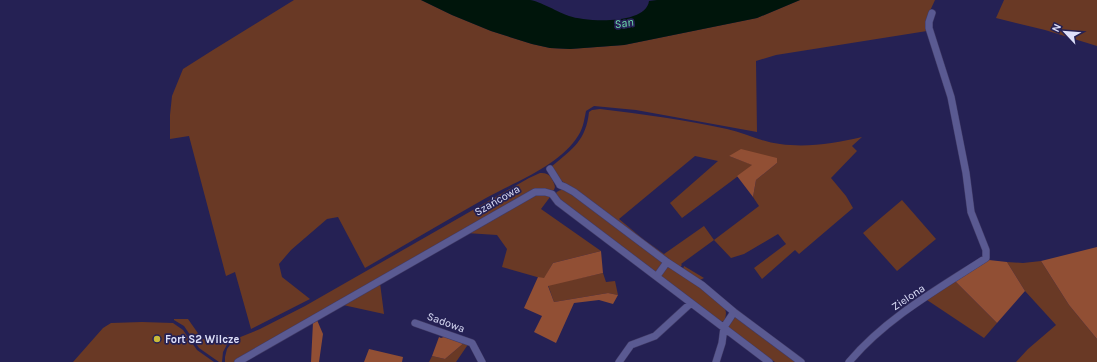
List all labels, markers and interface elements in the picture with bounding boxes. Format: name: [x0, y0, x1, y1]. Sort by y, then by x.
north arrow: [1045, 12, 1085, 52]
water label: San: [613, 14, 635, 32]
text: N: [1049, 21, 1064, 34]
street label: Szańcowa: [472, 182, 522, 219]
street label: Zielona: [889, 282, 927, 313]
street label: Sadowa: [425, 310, 467, 335]
place label: Fort S2 Wilcze: [165, 333, 239, 346]
marker: Fort S2 Wilcze: [152, 334, 162, 344]

